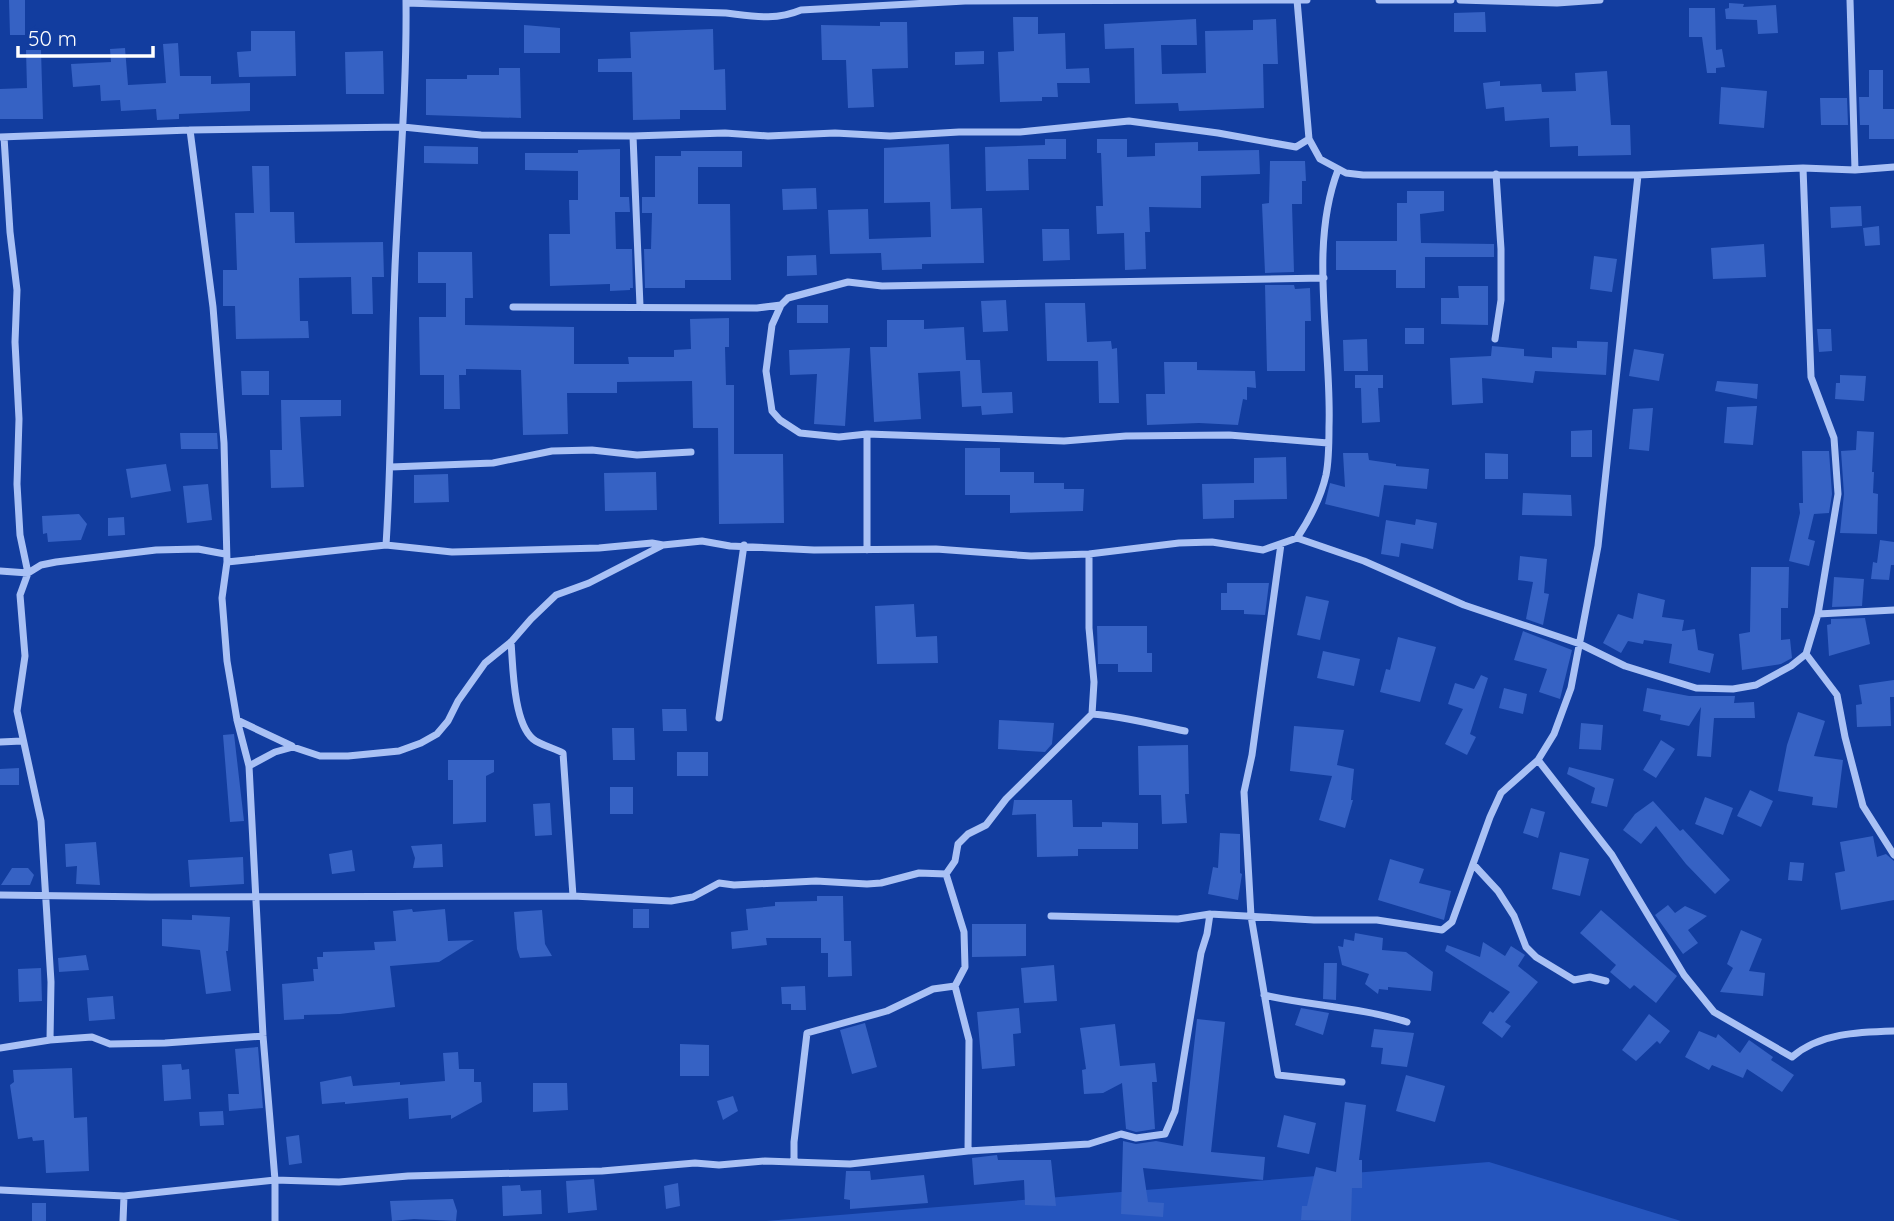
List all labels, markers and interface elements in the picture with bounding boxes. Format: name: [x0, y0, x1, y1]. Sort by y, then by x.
scale bar: [18, 14, 152, 58]
text: 50 m: [28, 25, 77, 51]

